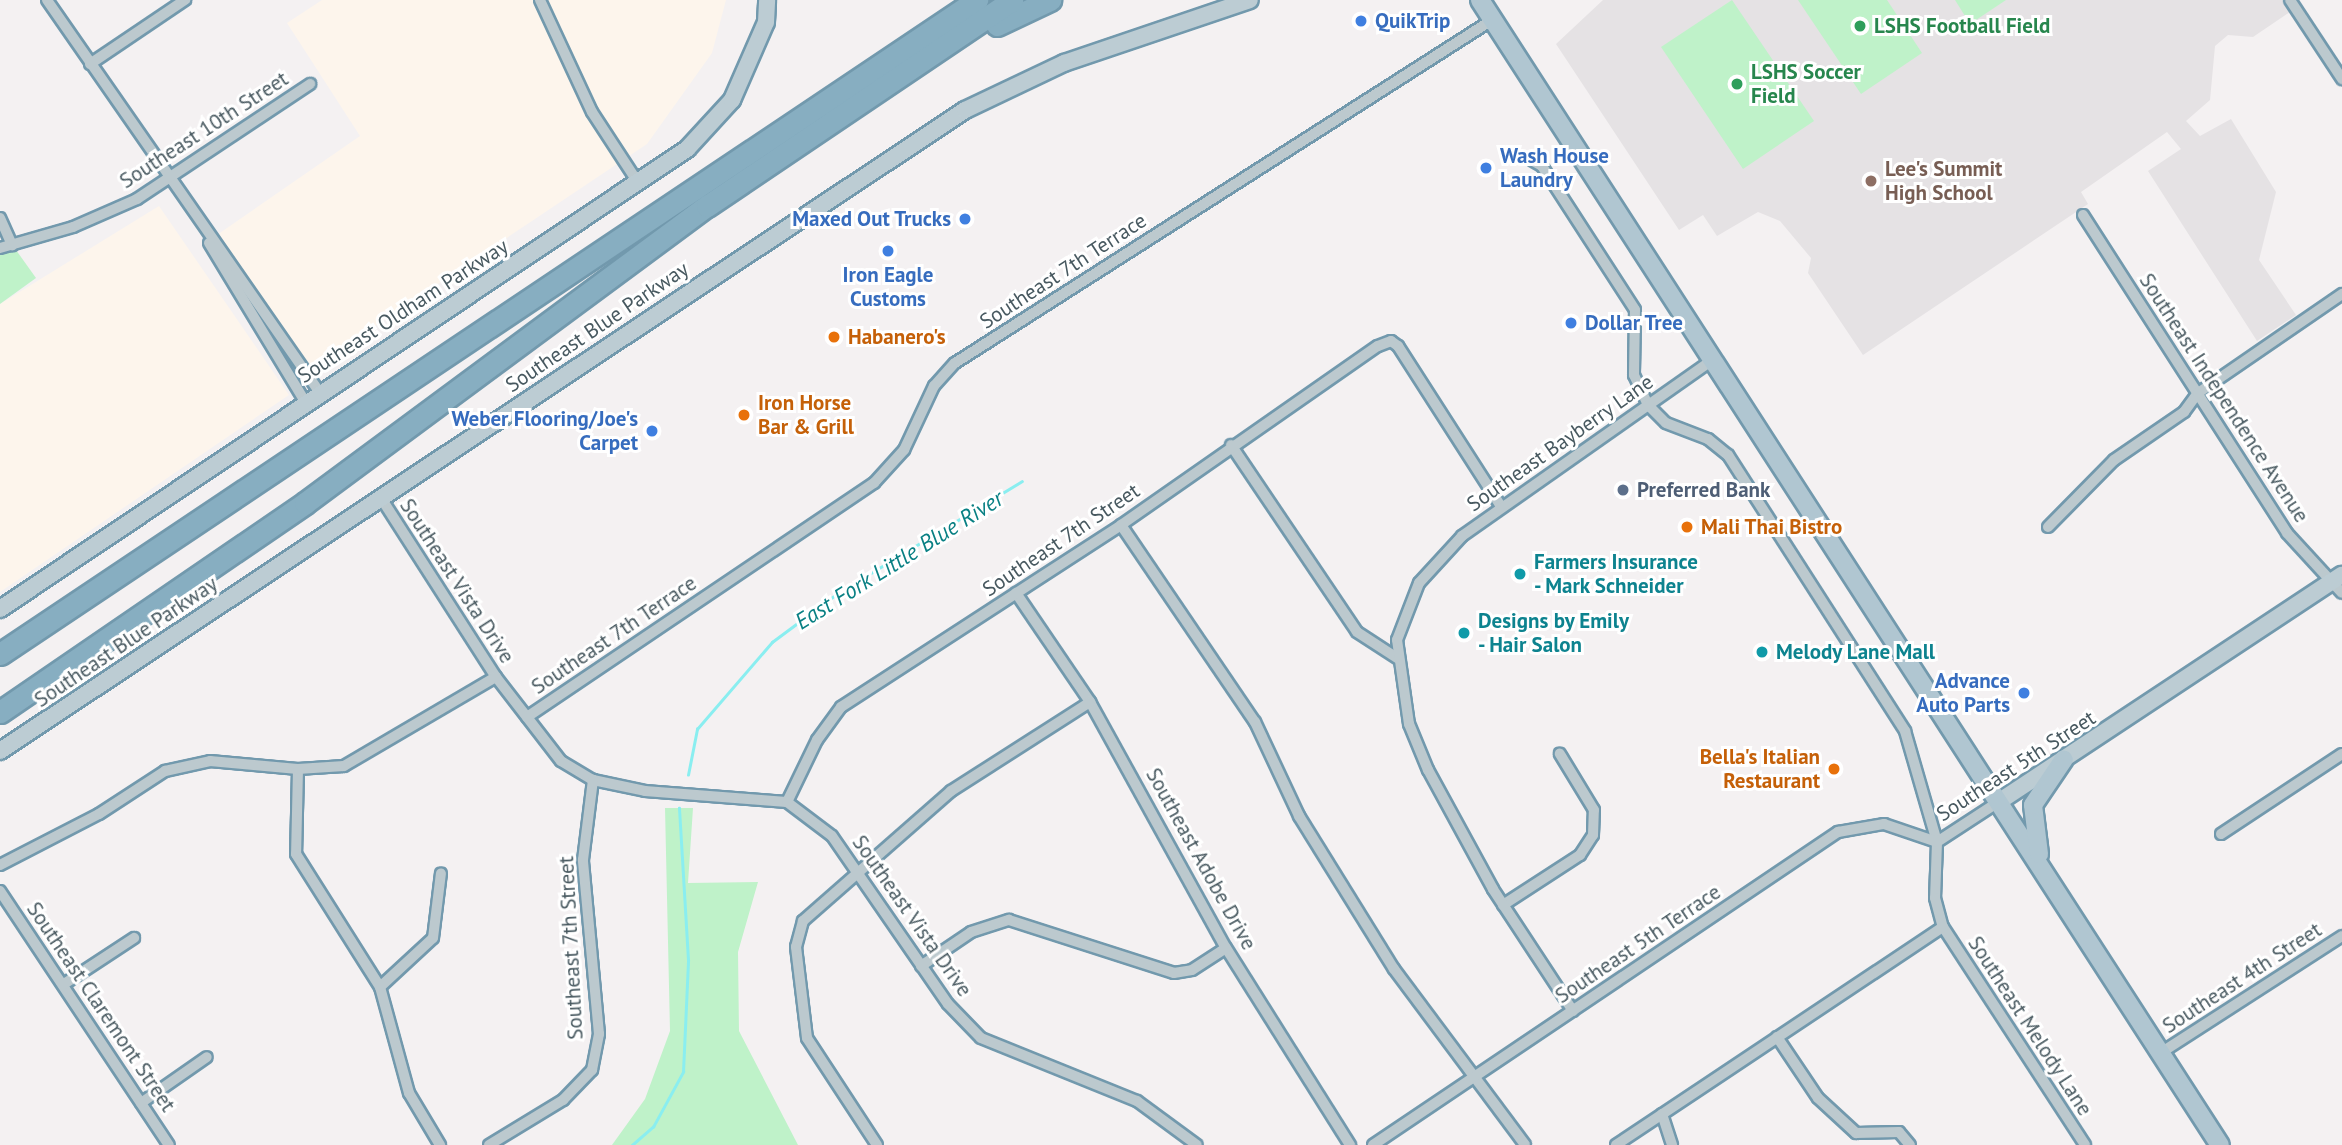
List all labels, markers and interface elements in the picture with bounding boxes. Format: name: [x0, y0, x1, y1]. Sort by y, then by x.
place label: QuikTrip: [1375, 8, 1450, 34]
marker: QuikTrip: [1353, 13, 1369, 29]
place label: LSHS Football Field: [1874, 13, 2050, 39]
marker: LSHS Football Field: [1852, 18, 1868, 34]
place label: LSHS Soccer Field: [1751, 59, 1861, 109]
street label: Southeast 10th Street: [115, 66, 293, 194]
marker: LSHS Soccer Field: [1729, 76, 1745, 92]
place label: Wash House Laundry: [1500, 143, 1609, 193]
place label: Lee's Summit High School: [1885, 156, 2002, 206]
marker: Wash House Laundry: [1478, 160, 1494, 176]
marker: Lee's Summit High School: [1863, 173, 1879, 189]
place label: Maxed Out Trucks: [791, 206, 951, 232]
street label: Southeast 7th Terrace: [975, 208, 1151, 334]
marker: Maxed Out Trucks: [957, 211, 973, 227]
street label: Southeast Oldham Parkway: [293, 234, 513, 388]
marker: Iron Eagle Customs: [880, 243, 896, 259]
street label: Southeast Blue Parkway: [501, 256, 693, 398]
place label: Iron Eagle Customs: [843, 262, 933, 312]
street label: Southeast Independence Avenue: [2134, 269, 2314, 527]
place label: Dollar Tree: [1585, 310, 1684, 336]
marker: Dollar Tree: [1563, 315, 1579, 331]
place label: Habanero's: [848, 324, 946, 350]
marker: Habanero's: [826, 329, 842, 345]
street label: Southeast Bayberry Lane: [1462, 369, 1658, 517]
place label: Iron Horse Bar & Grill: [758, 390, 854, 440]
place label: Weber Flooring/Joe's Carpet: [451, 406, 638, 456]
marker: Iron Horse Bar & Grill: [736, 407, 752, 423]
marker: Weber Flooring/Joe's Carpet: [644, 423, 660, 439]
place label: Preferred Bank: [1637, 477, 1770, 503]
street label: Southeast 7th Street: [978, 478, 1144, 602]
marker: Preferred Bank: [1615, 482, 1631, 498]
water label: East Fork Little Blue River: [789, 484, 1009, 636]
street label: Southeast Vista Drive: [394, 494, 520, 668]
place label: Mali Thai Bistro: [1701, 514, 1843, 540]
marker: Mali Thai Bistro: [1679, 519, 1695, 535]
place label: Farmers Insurance - Mark Schneider: [1534, 549, 1698, 599]
marker: Farmers Insurance - Mark Schneider: [1512, 566, 1528, 582]
street label: Southeast 7th Terrace: [526, 570, 702, 700]
street label: Southeast Blue Parkway: [30, 571, 222, 713]
place label: Designs by Emily - Hair Salon: [1478, 608, 1630, 658]
marker: Designs by Emily - Hair Salon: [1456, 625, 1472, 641]
place label: Melody Lane Mall: [1776, 639, 1936, 665]
marker: Melody Lane Mall: [1754, 644, 1770, 660]
place label: Advance Auto Parts: [1916, 668, 2010, 718]
marker: Advance Auto Parts: [2016, 685, 2032, 701]
street label: Southeast 5th Street: [1932, 705, 2100, 827]
place label: Bella's Italian Restaurant: [1700, 744, 1820, 794]
marker: Bella's Italian Restaurant: [1826, 761, 1842, 777]
street label: Southeast Adobe Drive: [1140, 763, 1262, 955]
street label: Southeast Vista Drive: [847, 830, 977, 1002]
street label: Southeast 7th Street: [554, 856, 588, 1040]
street label: Southeast 5th Terrace: [1550, 879, 1726, 1009]
street label: Southeast Claremont Street: [21, 897, 181, 1117]
street label: Southeast 4th Street: [2158, 917, 2326, 1039]
street label: Southeast Melody Lane: [1962, 931, 2098, 1121]

